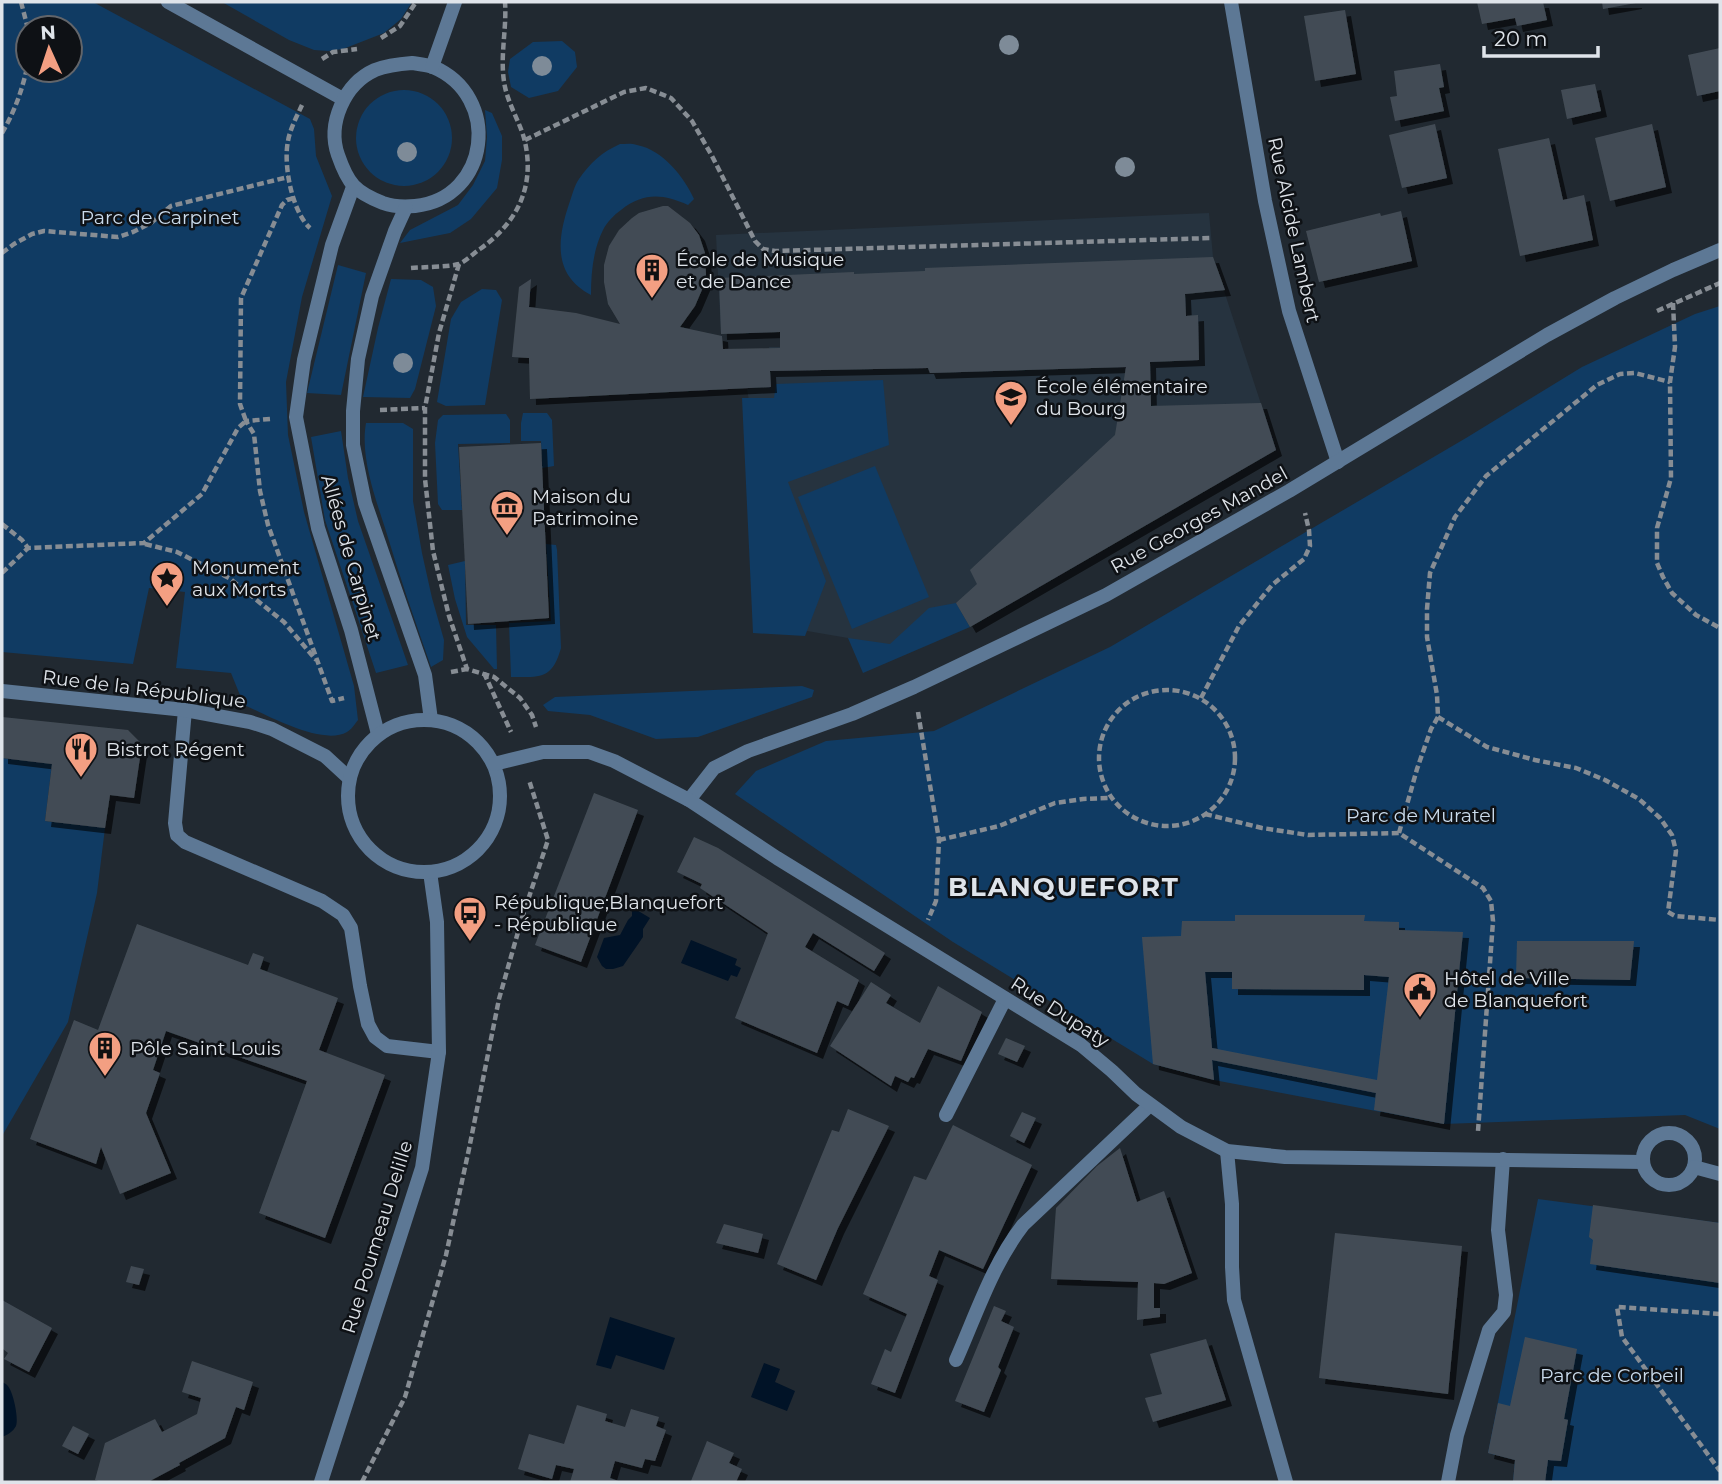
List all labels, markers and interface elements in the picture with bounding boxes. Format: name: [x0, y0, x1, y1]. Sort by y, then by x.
north arrow: [14, 14, 84, 84]
scale bar: [1484, 14, 1598, 58]
text: N: [40, 21, 56, 44]
text: 20 m: [1494, 26, 1548, 51]
street label: Rue Alcide Lambert: [1263, 135, 1325, 325]
park label: Parc de Carpinet: [81, 206, 240, 229]
place label: École de Musique et de Dance: [676, 248, 844, 293]
building icon: École de Musique et de Dance: [633, 251, 671, 300]
place label: École élémentaire du Bourg: [1036, 375, 1208, 420]
school or university icon: École élémentaire du Bourg: [992, 378, 1030, 427]
street label: Rue Georges Mandel: [1106, 462, 1292, 578]
street label: Allées de Carpinet: [316, 472, 386, 644]
place label: Maison du Patrimoine: [532, 485, 638, 530]
museum icon: Maison du Patrimoine: [488, 488, 526, 537]
place label: Monument aux Morts: [192, 556, 300, 601]
place icon: Monument aux Morts: [148, 559, 186, 608]
street label: Rue de la République: [41, 665, 247, 713]
restaurant icon: Bistrot Régent: [62, 730, 100, 779]
place label: Bistrot Régent: [106, 738, 245, 761]
park label: Parc de Muratel: [1346, 804, 1496, 827]
district label: BLANQUEFORT: [948, 871, 1180, 903]
place label: République;Blanquefort - République: [494, 891, 724, 936]
bus stop icon: République;Blanquefort - République: [451, 894, 489, 943]
place label: Hôtel de Ville de Blanquefort: [1444, 967, 1588, 1012]
public building icon: Hôtel de Ville de Blanquefort: [1401, 970, 1439, 1019]
street label: Rue Dupaty: [1006, 972, 1114, 1053]
building icon: Pôle Saint Louis: [86, 1029, 124, 1078]
place label: Pôle Saint Louis: [130, 1037, 281, 1060]
street label: Rue Poumeau Delille: [337, 1138, 417, 1336]
park label: Parc de Corbeil: [1540, 1364, 1684, 1387]

